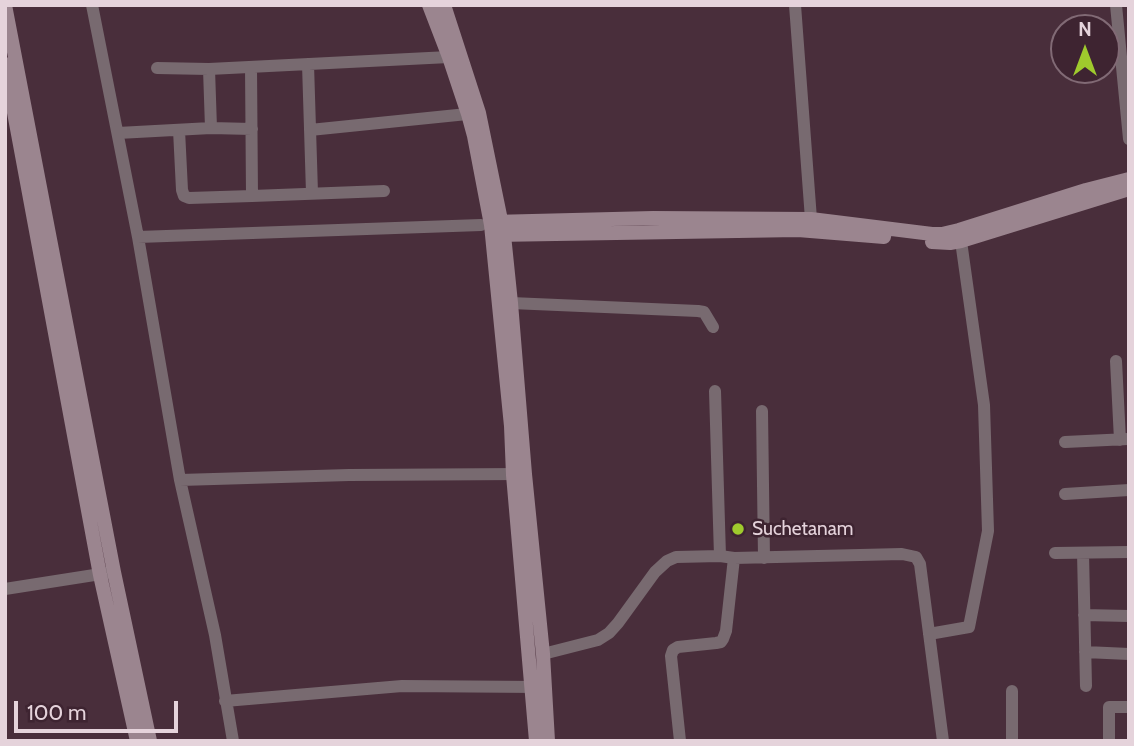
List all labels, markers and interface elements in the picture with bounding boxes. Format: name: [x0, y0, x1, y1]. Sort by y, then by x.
north arrow: [1050, 14, 1120, 84]
text: N: [1078, 18, 1092, 41]
place label: Suchetanam: [752, 518, 854, 540]
marker: Suchetanam: [730, 521, 746, 537]
scale bar: [18, 686, 182, 730]
text: 100 m: [27, 700, 86, 725]

